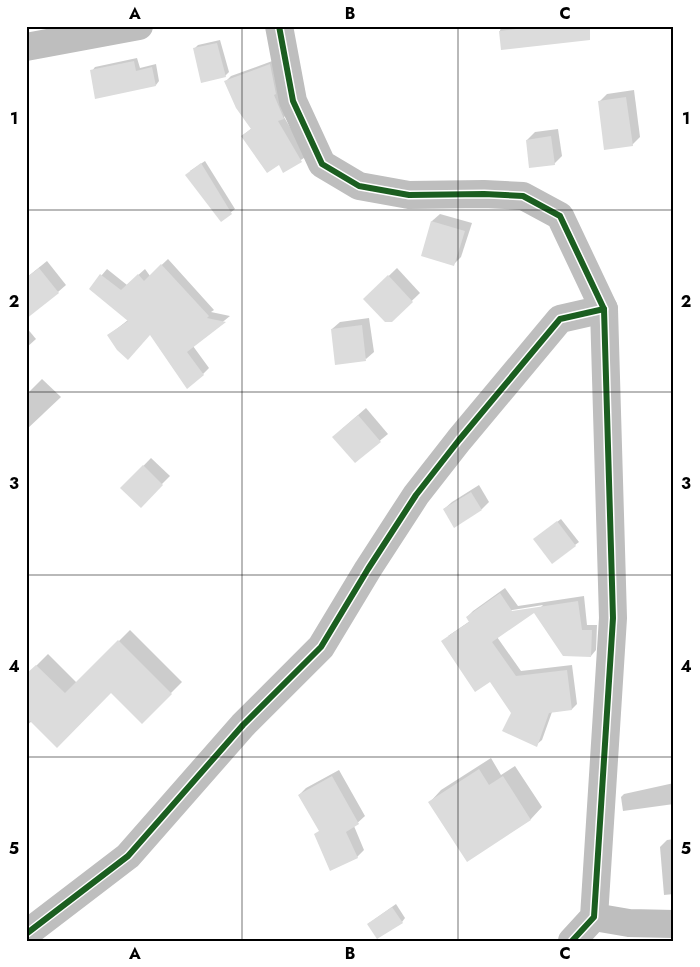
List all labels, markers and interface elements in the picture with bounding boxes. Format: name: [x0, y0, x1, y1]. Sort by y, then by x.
text: A: [128, 2, 141, 25]
text: B: [345, 2, 355, 25]
text: C: [559, 2, 571, 25]
text: 1: [10, 107, 18, 130]
text: 1: [682, 107, 690, 130]
text: 2: [9, 290, 19, 313]
text: 2: [681, 290, 691, 313]
text: 3: [9, 472, 19, 495]
text: 3: [681, 472, 691, 495]
text: 4: [8, 655, 20, 678]
text: 4: [680, 655, 692, 678]
text: 5: [9, 837, 19, 860]
text: 5: [681, 837, 691, 860]
text: A: [128, 942, 141, 965]
text: B: [345, 942, 355, 965]
text: C: [559, 942, 571, 965]

